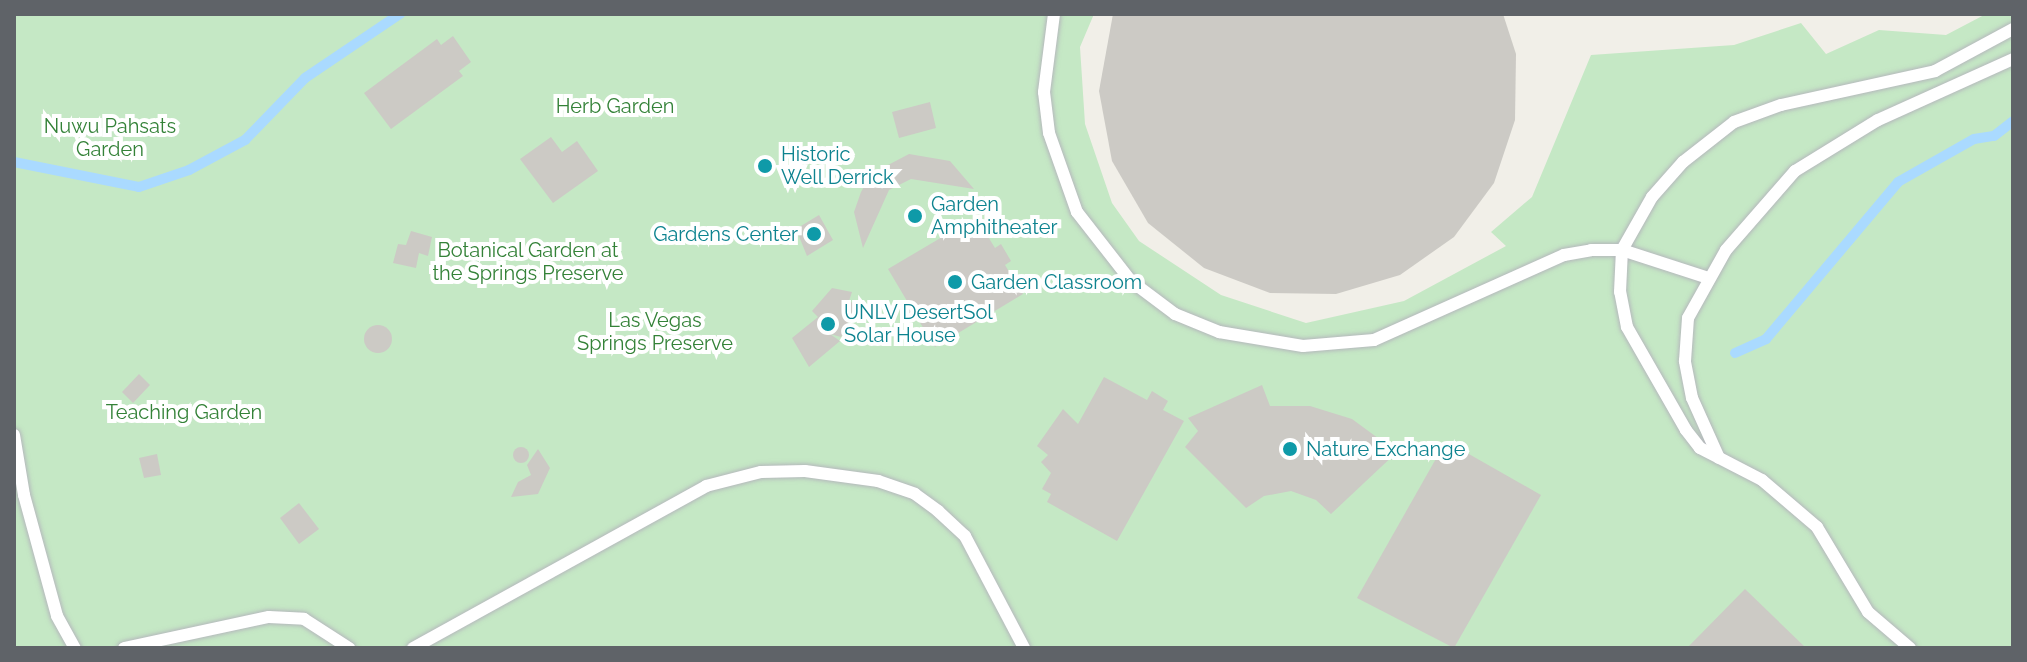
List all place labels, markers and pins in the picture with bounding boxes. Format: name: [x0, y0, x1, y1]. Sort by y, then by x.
place label: Historic Well Derrick: [781, 142, 894, 189]
marker: Historic Well Derrick: [756, 157, 774, 175]
place label: Garden Amphitheater: [931, 192, 1057, 239]
marker: Garden Amphitheater: [906, 207, 924, 225]
place label: Gardens Center: [653, 222, 798, 246]
marker: Gardens Center: [805, 225, 823, 243]
place label: Garden Classroom: [971, 270, 1142, 294]
marker: Garden Classroom: [946, 273, 964, 291]
place label: UNLV DesertSol Solar House: [844, 300, 993, 347]
marker: UNLV DesertSol Solar House: [819, 315, 837, 333]
place label: Nature Exchange: [1306, 437, 1465, 461]
marker: Nature Exchange: [1281, 440, 1299, 458]

